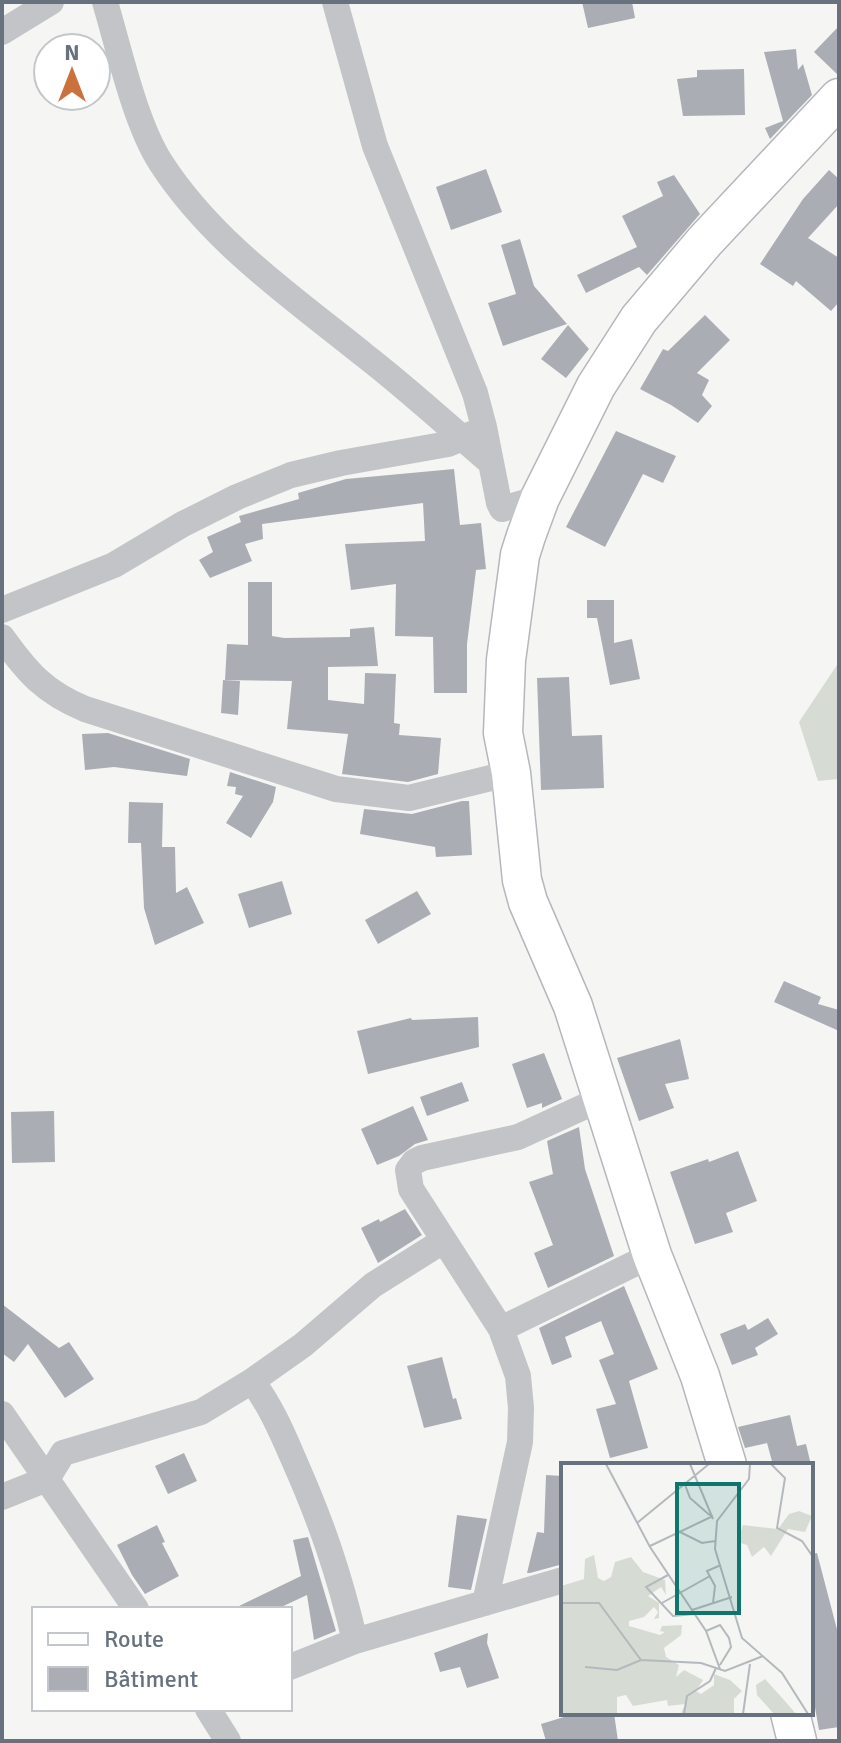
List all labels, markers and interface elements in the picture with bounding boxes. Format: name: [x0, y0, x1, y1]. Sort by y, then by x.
north arrow: [32, 32, 112, 112]
text: N: [64, 39, 80, 66]
inset map: [561, 1463, 813, 1715]
legend: [32, 1607, 292, 1711]
text: Route: [104, 1624, 164, 1654]
text: Bâtiment: [104, 1664, 198, 1694]

